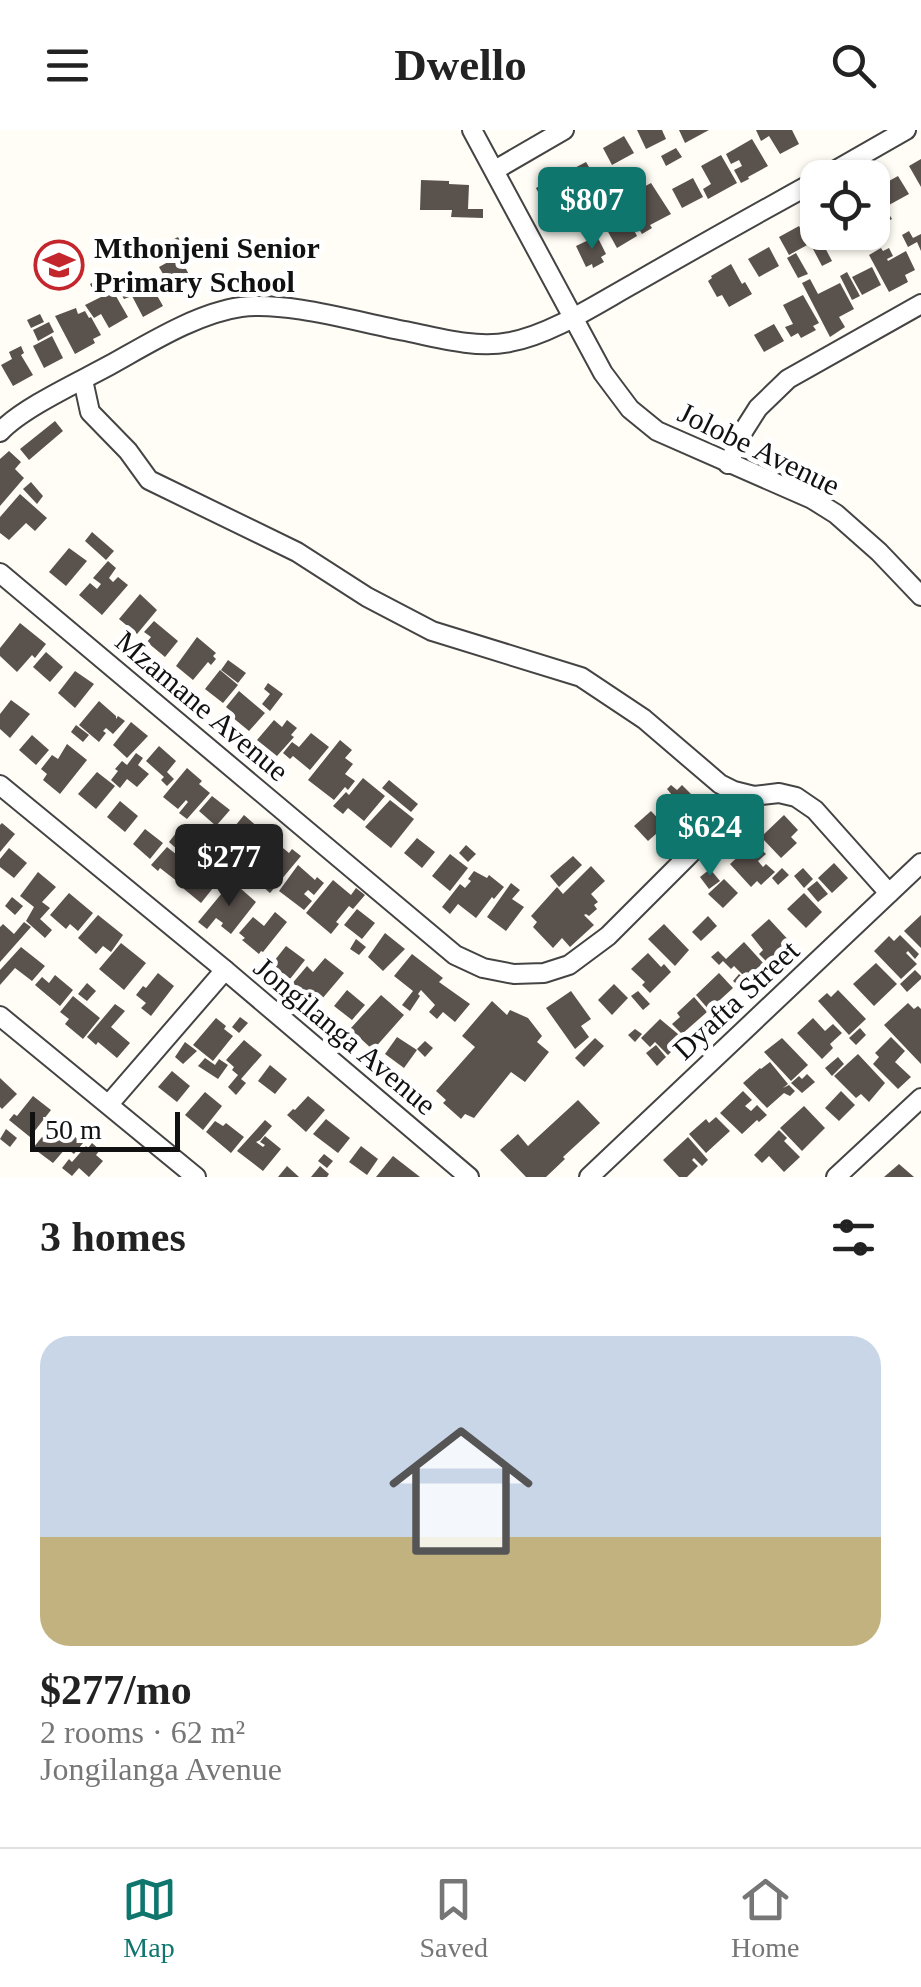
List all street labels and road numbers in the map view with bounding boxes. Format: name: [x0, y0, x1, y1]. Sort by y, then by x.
street label: Jolobe Avenue: [673, 395, 845, 502]
street label: Mzamane Avenue: [109, 624, 295, 787]
street label: Dyafta Street: [666, 933, 806, 1066]
street label: Jongilanga Avenue: [248, 950, 443, 1121]

